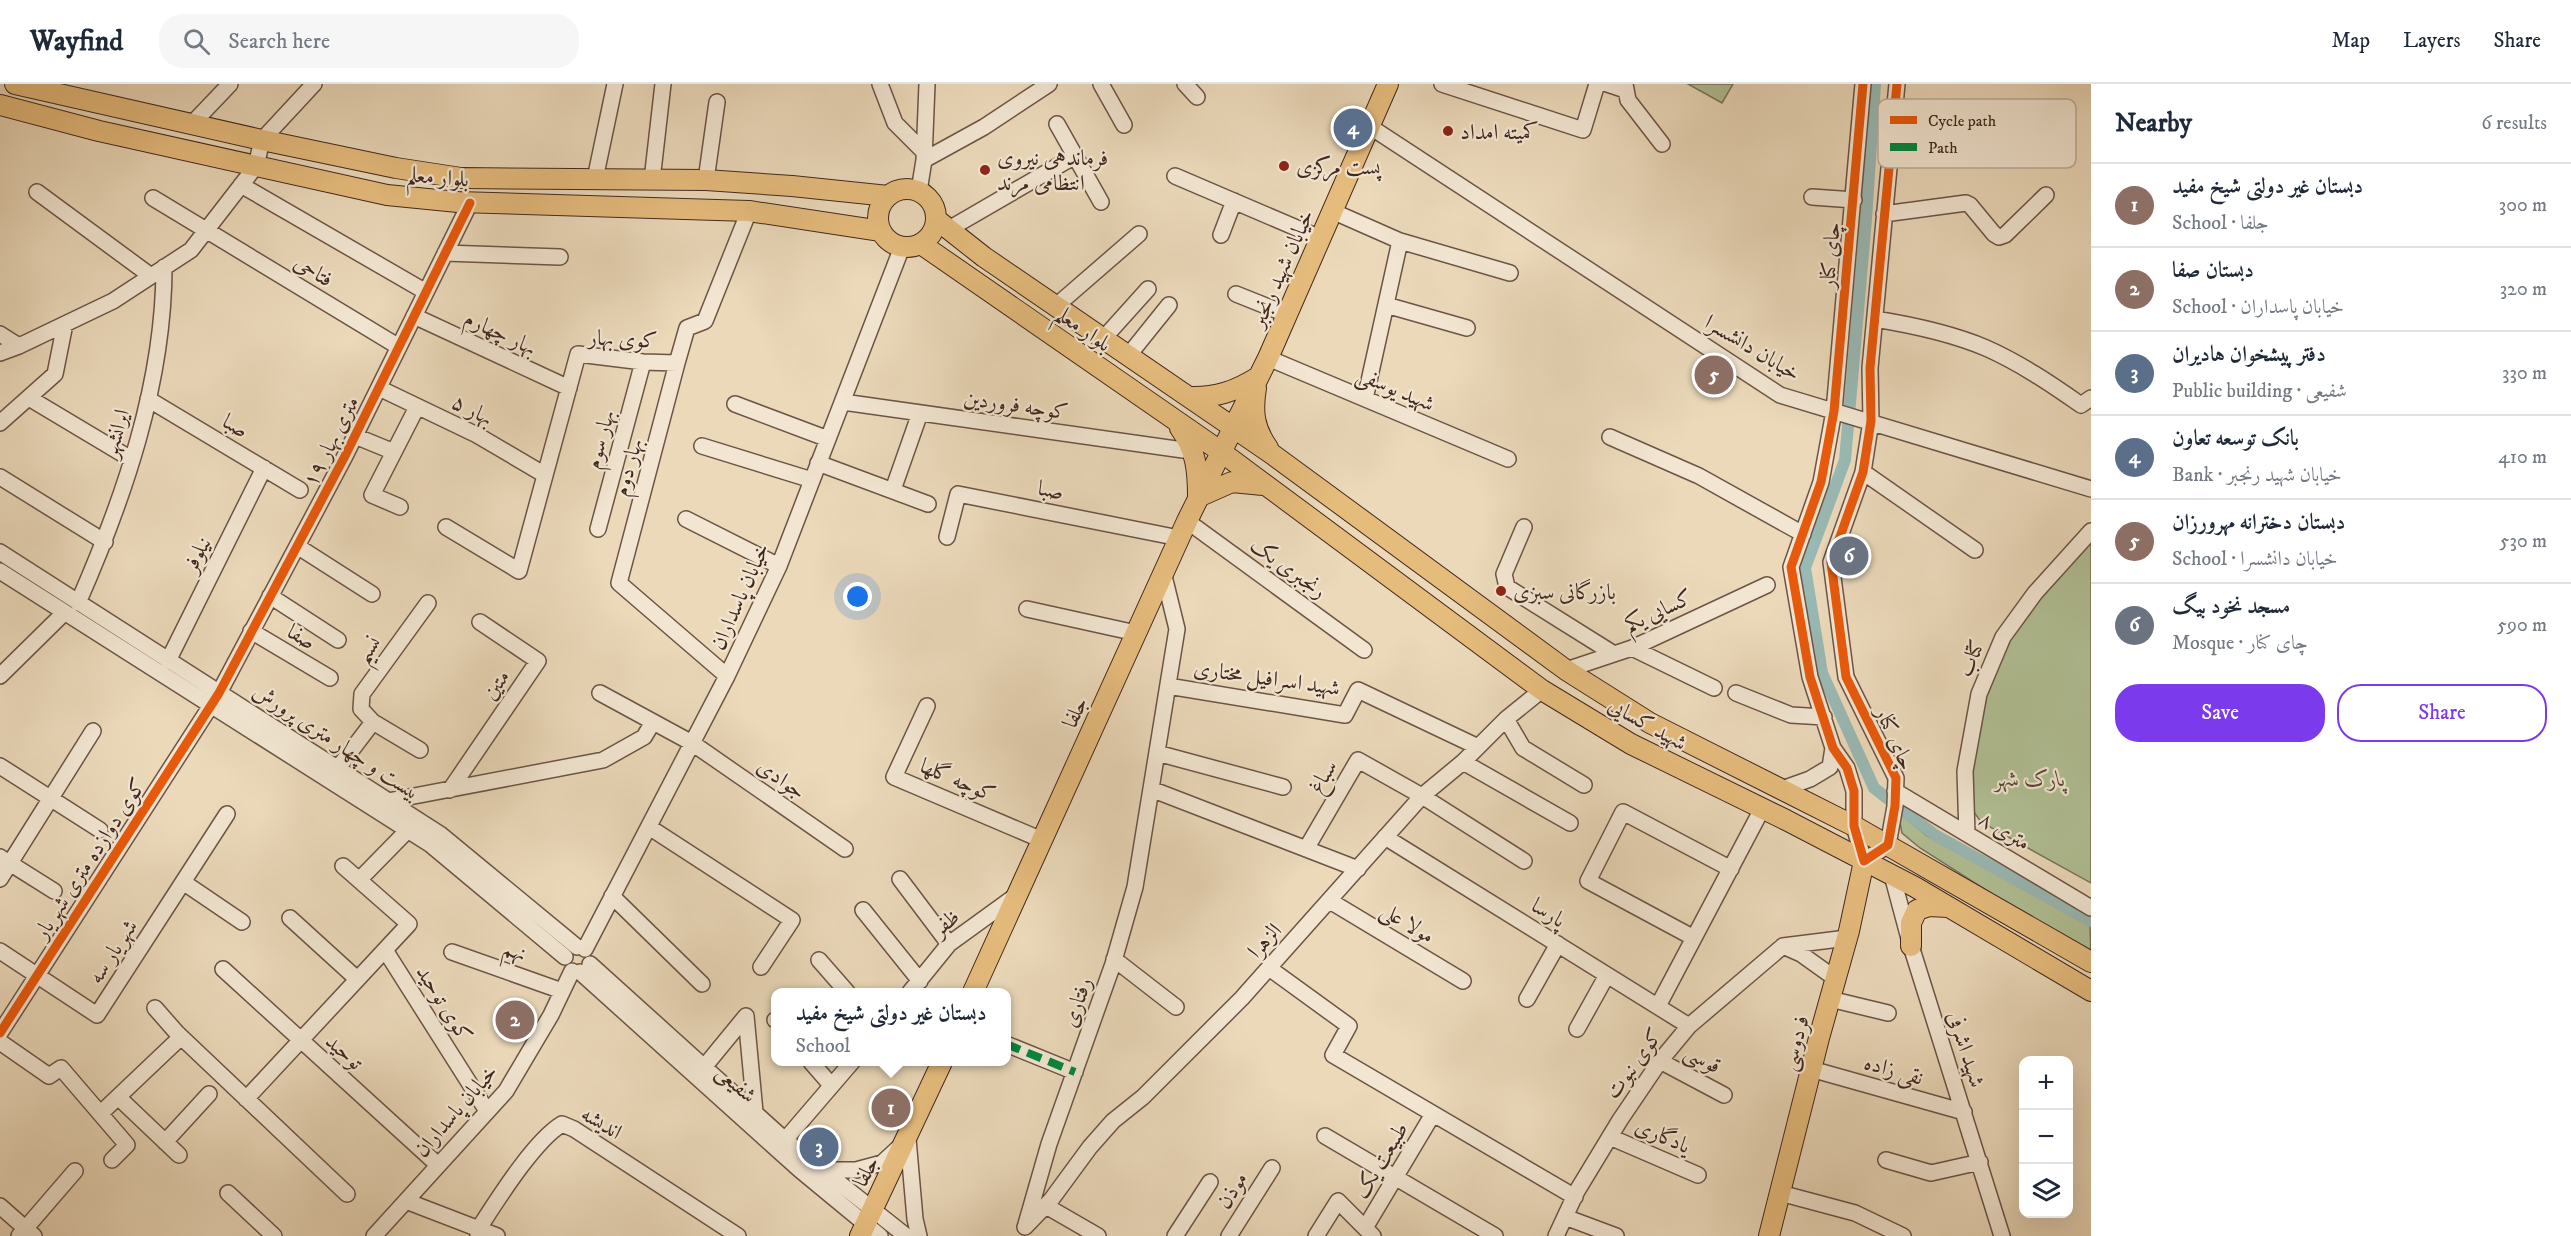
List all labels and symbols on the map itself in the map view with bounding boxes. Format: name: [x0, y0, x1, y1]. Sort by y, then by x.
legend: [1878, 99, 2076, 168]
pin: 4: [1334, 106, 1372, 150]
text: Cycle path: [1928, 111, 1997, 131]
place label: کمیته امداد: [1460, 119, 1539, 146]
marker: کمیته امداد: [1441, 124, 1455, 138]
text: Path: [1928, 138, 1958, 158]
place label: فرماندهی نیروی انتظامی مرند: [997, 145, 1108, 198]
place label: پست مرکزی: [1296, 154, 1382, 182]
marker: پست مرکزی: [1277, 159, 1291, 173]
street label: بلوار معلم: [405, 161, 470, 202]
marker: فرماندهی نیروی انتظامی مرند: [978, 163, 992, 177]
street label: خیابان شهید رنجبر: [1244, 205, 1320, 334]
street label: چای کنار: [1814, 221, 1848, 291]
street label: فتاحی: [289, 249, 338, 293]
street label: بلوار معلم: [1045, 300, 1116, 365]
street label: بهار چهارم: [458, 305, 541, 366]
street label: خیابان دانشسرا: [1699, 309, 1805, 387]
street label: کوی بهار: [586, 324, 658, 355]
pin: 5: [1694, 352, 1734, 398]
street label: شهید یوسفی: [1352, 361, 1439, 420]
street label: کوچه فروردین: [962, 385, 1070, 427]
street label: بهار ۵: [447, 389, 498, 432]
street label: ۱۹ متری بهار: [297, 392, 366, 492]
street label: ایرانشهر: [96, 406, 136, 463]
street label: بهار سوم: [580, 407, 626, 473]
street label: صبا: [217, 408, 253, 444]
street label: بهار دوم: [608, 435, 654, 501]
street label: صبا: [1035, 475, 1066, 506]
street label: نیلوفر: [176, 532, 218, 579]
street label: رنجبری یک: [1245, 532, 1331, 605]
pin: 6: [1830, 534, 1868, 578]
street label: خیابان پاسداران: [705, 539, 778, 655]
place label: بازرگانی سبزی: [1513, 578, 1616, 606]
your location: [843, 582, 872, 611]
marker: بازرگانی سبزی: [1494, 584, 1508, 598]
street label: کسایی یکم: [1620, 584, 1700, 644]
street label: صفا: [282, 618, 320, 656]
street label: نسیم: [349, 631, 393, 673]
street label: کتاب: [1952, 636, 1991, 681]
street label: شهید اسرافیل مختاری: [1192, 655, 1342, 703]
street label: متین: [476, 665, 516, 705]
street label: بیست و چهار متری پرورش: [247, 678, 425, 806]
street label: شهید کسایی: [1602, 692, 1692, 758]
street label: جلفا: [1057, 693, 1094, 732]
street label: چای کنار: [1867, 701, 1920, 775]
street label: کوچه گلها: [915, 752, 1000, 809]
street label: جوادی: [751, 753, 811, 806]
street label: سباغ: [1303, 755, 1347, 801]
park label: پارک شهر: [1993, 766, 2067, 795]
street label: کوی دوازده متری شهریار: [27, 773, 152, 946]
street label: ۸ متری: [1974, 806, 2035, 857]
street label: پارسا: [1525, 892, 1572, 937]
street label: مولا علی: [1374, 897, 1439, 952]
street label: ظفر: [925, 904, 965, 944]
street label: شهریار سه: [82, 914, 144, 989]
street label: الزهرا: [1242, 918, 1288, 964]
street label: نهم: [497, 935, 530, 974]
street label: کوی توحید: [410, 960, 478, 1047]
street label: رفتاری: [1056, 974, 1099, 1031]
pin: 2: [496, 998, 534, 1042]
street label: شهید اشرفی: [1941, 1008, 1991, 1091]
street label: فردوسی: [1775, 1013, 1817, 1074]
street label: کوی نبوت: [1599, 1023, 1669, 1105]
street label: توحید: [319, 1028, 369, 1077]
street label: قوسی: [1679, 1039, 1725, 1081]
street label: نقی زاده: [1860, 1049, 1926, 1094]
street label: خیابان پاسداران: [408, 1059, 505, 1164]
street label: شفیعی: [709, 1059, 762, 1110]
pin: 1: [872, 1086, 910, 1130]
street label: اندیشه: [576, 1101, 627, 1146]
street label: یادگاری: [1631, 1112, 1696, 1161]
street label: طبیعت یک: [1348, 1118, 1415, 1204]
pin: 3: [800, 1124, 838, 1170]
street label: جلفا: [847, 1152, 885, 1192]
street label: موذن: [1211, 1167, 1254, 1214]

